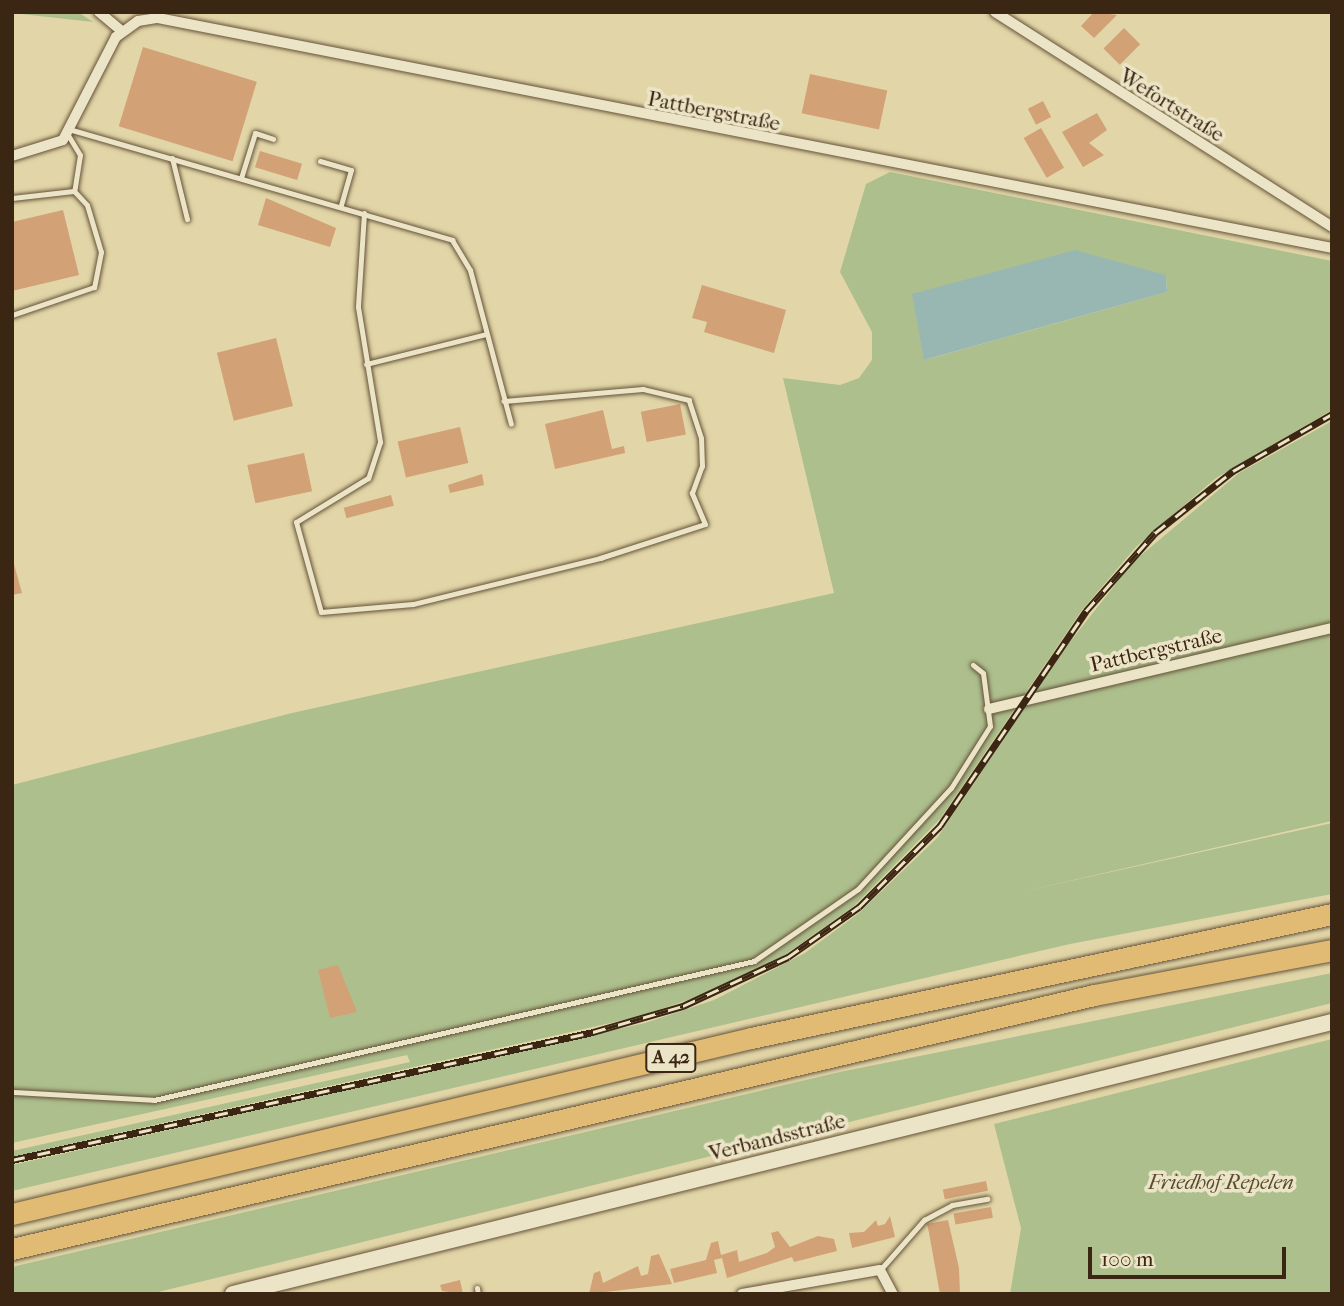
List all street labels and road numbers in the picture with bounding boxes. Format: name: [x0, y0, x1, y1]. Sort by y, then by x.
street label: Wefortstraße: [1115, 63, 1229, 147]
street label: Pattbergstraße: [646, 86, 782, 136]
street label: Pattbergstraße: [1088, 623, 1224, 677]
road number: A 42: [645, 1042, 697, 1074]
street label: Verbandsstraße: [706, 1108, 848, 1166]

